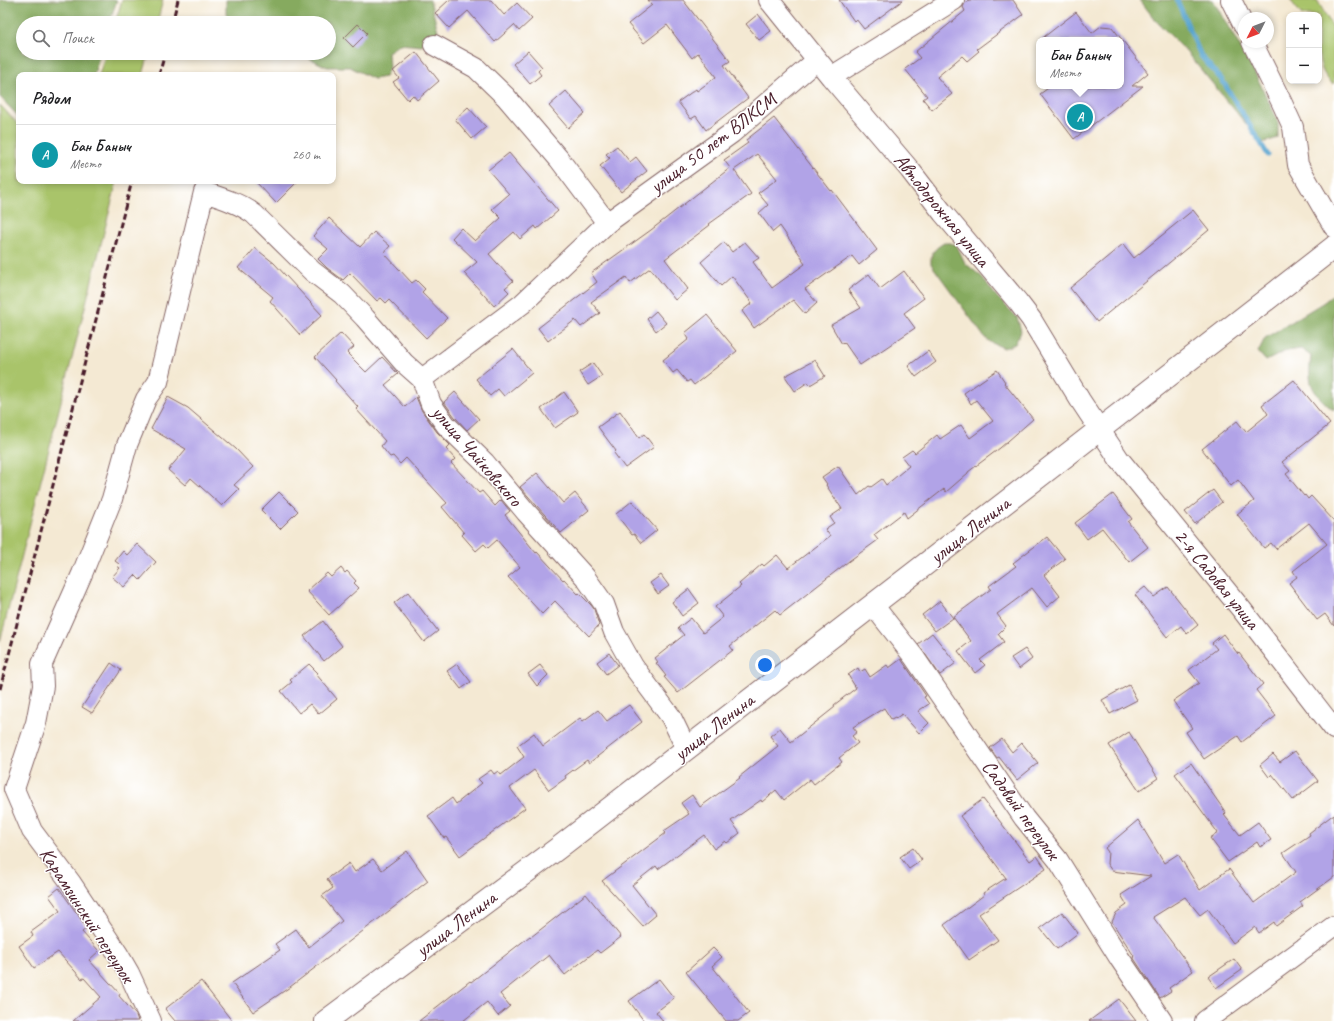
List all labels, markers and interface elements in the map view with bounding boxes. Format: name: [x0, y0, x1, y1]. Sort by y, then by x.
north arrow: [1238, 12, 1274, 48]
map controls: [1286, 12, 1322, 84]
button: +: [1286, 12, 1322, 48]
search box: [16, 16, 336, 60]
icon: search: [30, 27, 52, 49]
text: Поиск: [62, 29, 94, 48]
popup: [1036, 37, 1124, 89]
text: Бан Баныч: [1050, 46, 1110, 65]
button: −: [1286, 48, 1322, 84]
text: Место: [1050, 65, 1080, 81]
street label: улица 50 лет ВЛКСМ: [644, 86, 782, 199]
text: Рядом: [32, 88, 70, 109]
pin: A: [1067, 102, 1093, 132]
text: Бан Баныч: [70, 137, 131, 156]
text: A: [42, 147, 48, 163]
text: 260 m: [292, 147, 320, 163]
street label: Автодорожная улица: [889, 148, 997, 273]
text: Место: [70, 156, 101, 172]
street label: улица Чайковского: [426, 400, 528, 512]
street label: улица Ленина: [924, 490, 1017, 570]
street label: 2-я Садовая улица: [1169, 524, 1266, 636]
your location: [755, 655, 775, 675]
street label: улица Ленина: [668, 687, 761, 767]
street label: Садовый переулок: [976, 755, 1067, 866]
street label: Карамзинский переулок: [34, 843, 141, 989]
street label: улица Ленина: [410, 884, 503, 963]

